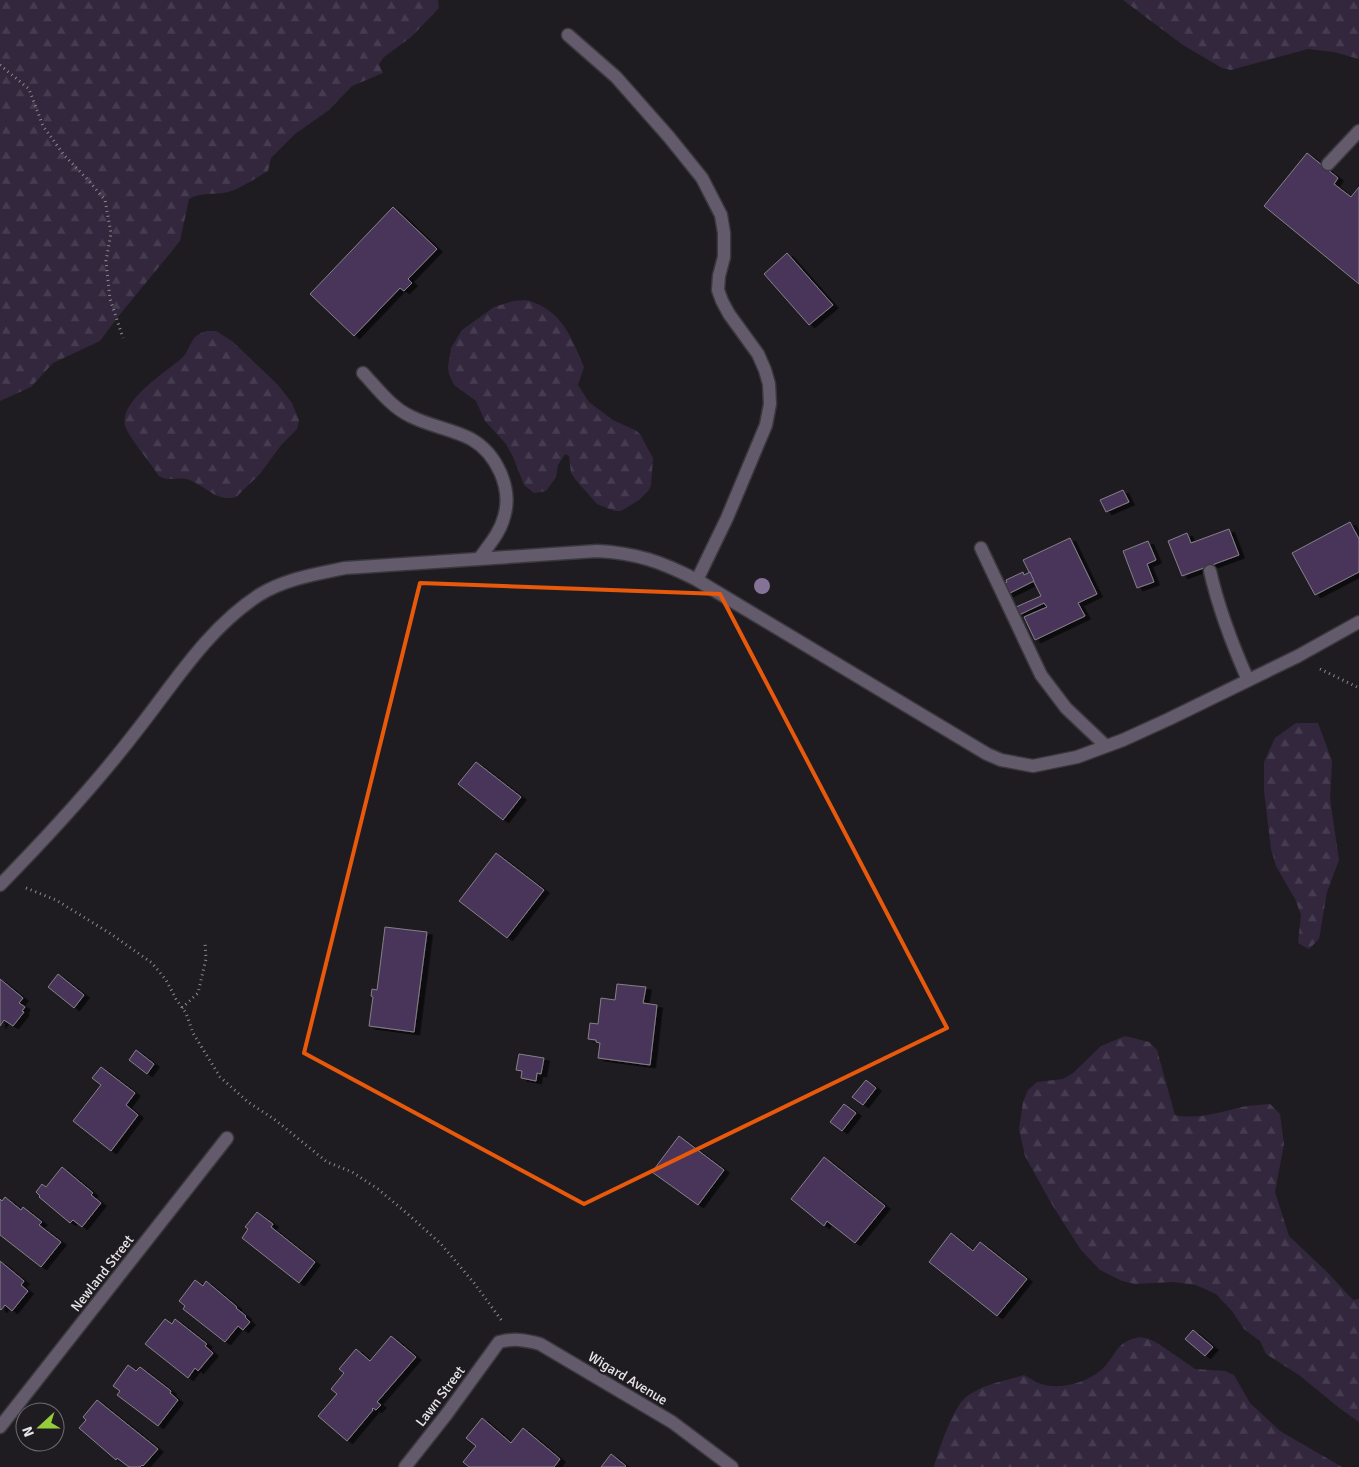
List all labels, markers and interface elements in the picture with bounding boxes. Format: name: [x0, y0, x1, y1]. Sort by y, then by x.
street label: Newland Street: [67, 1232, 138, 1315]
street label: Wigard Avenue: [585, 1348, 670, 1409]
street label: Lawn Street: [412, 1363, 469, 1430]
north arrow: [15, 1402, 65, 1452]
text: N: [19, 1424, 38, 1439]

